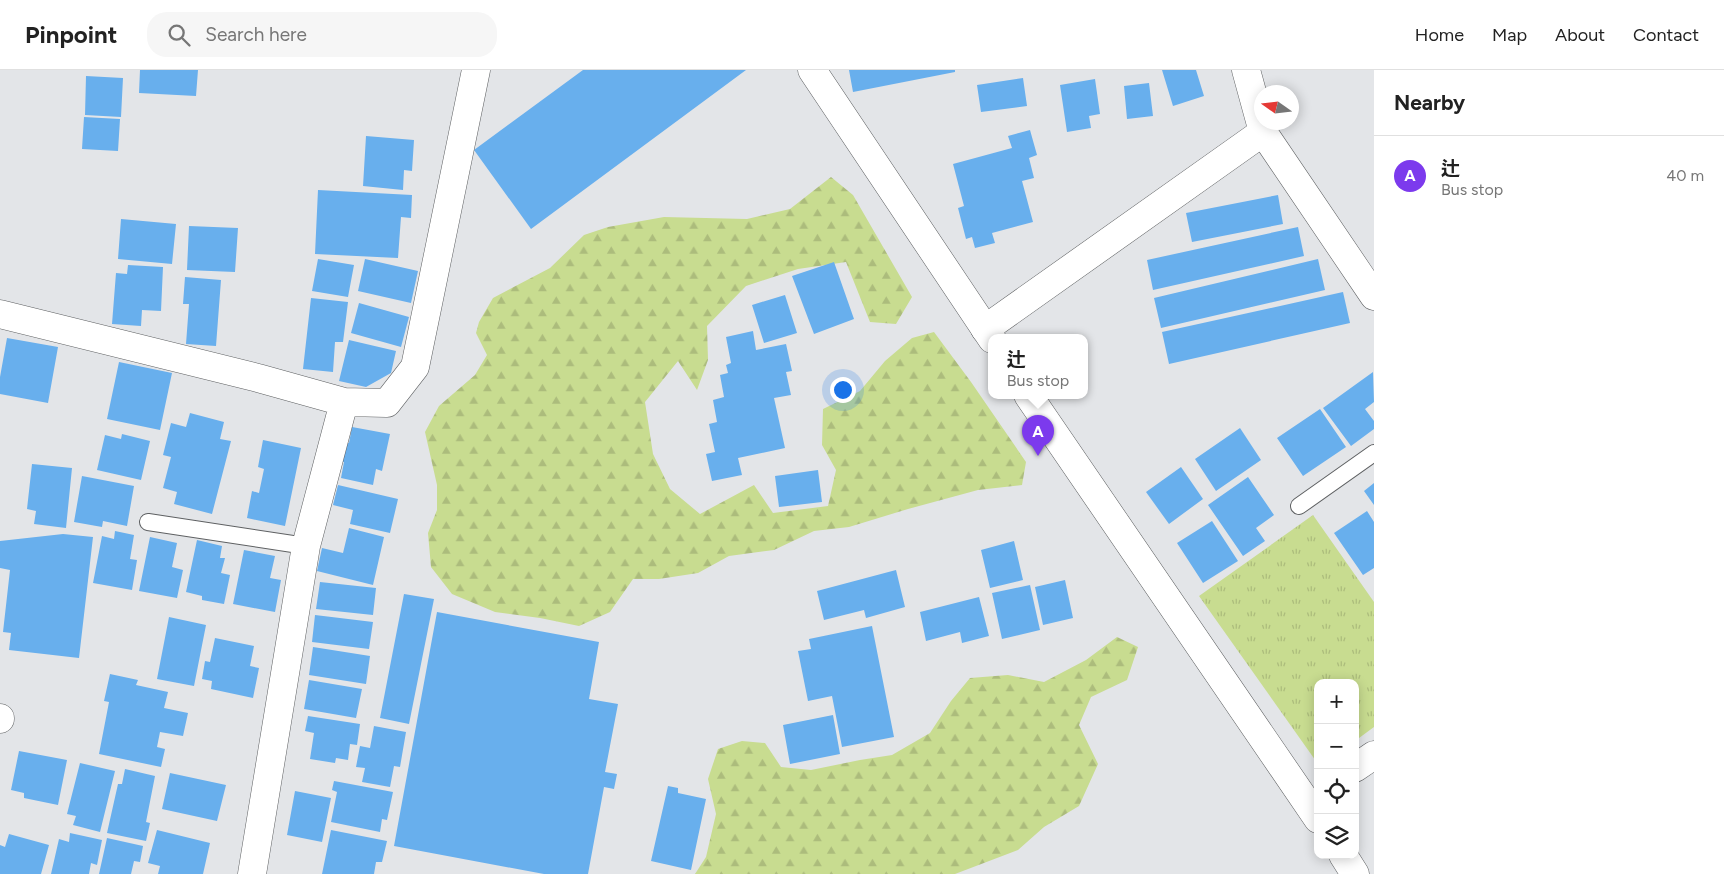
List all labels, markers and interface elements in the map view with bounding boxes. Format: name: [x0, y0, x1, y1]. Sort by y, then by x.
search box: [147, 12, 497, 57]
text: Pinpoint: [25, 20, 117, 49]
icon: search: [165, 21, 193, 49]
text: Search here: [205, 23, 307, 46]
text: Home: [1415, 24, 1464, 46]
text: Map: [1492, 24, 1527, 46]
text: About: [1555, 24, 1605, 46]
text: Contact: [1633, 24, 1699, 46]
north arrow: [1254, 85, 1299, 130]
text: Nearby: [1394, 90, 1465, 115]
text: 辻: [1441, 157, 1460, 180]
text: A: [1404, 166, 1416, 185]
text: 40 m: [1666, 166, 1704, 185]
text: Bus stop: [1441, 180, 1503, 199]
popup: [988, 334, 1088, 399]
text: 辻: [1007, 348, 1026, 371]
text: Bus stop: [1007, 371, 1069, 390]
your location: [830, 377, 856, 403]
pin: A: [1022, 415, 1054, 456]
map controls: [1314, 679, 1359, 859]
button: +: [1314, 679, 1359, 724]
button: −: [1314, 724, 1359, 769]
button: locate: [1314, 769, 1359, 814]
button: layers: [1314, 814, 1359, 859]

